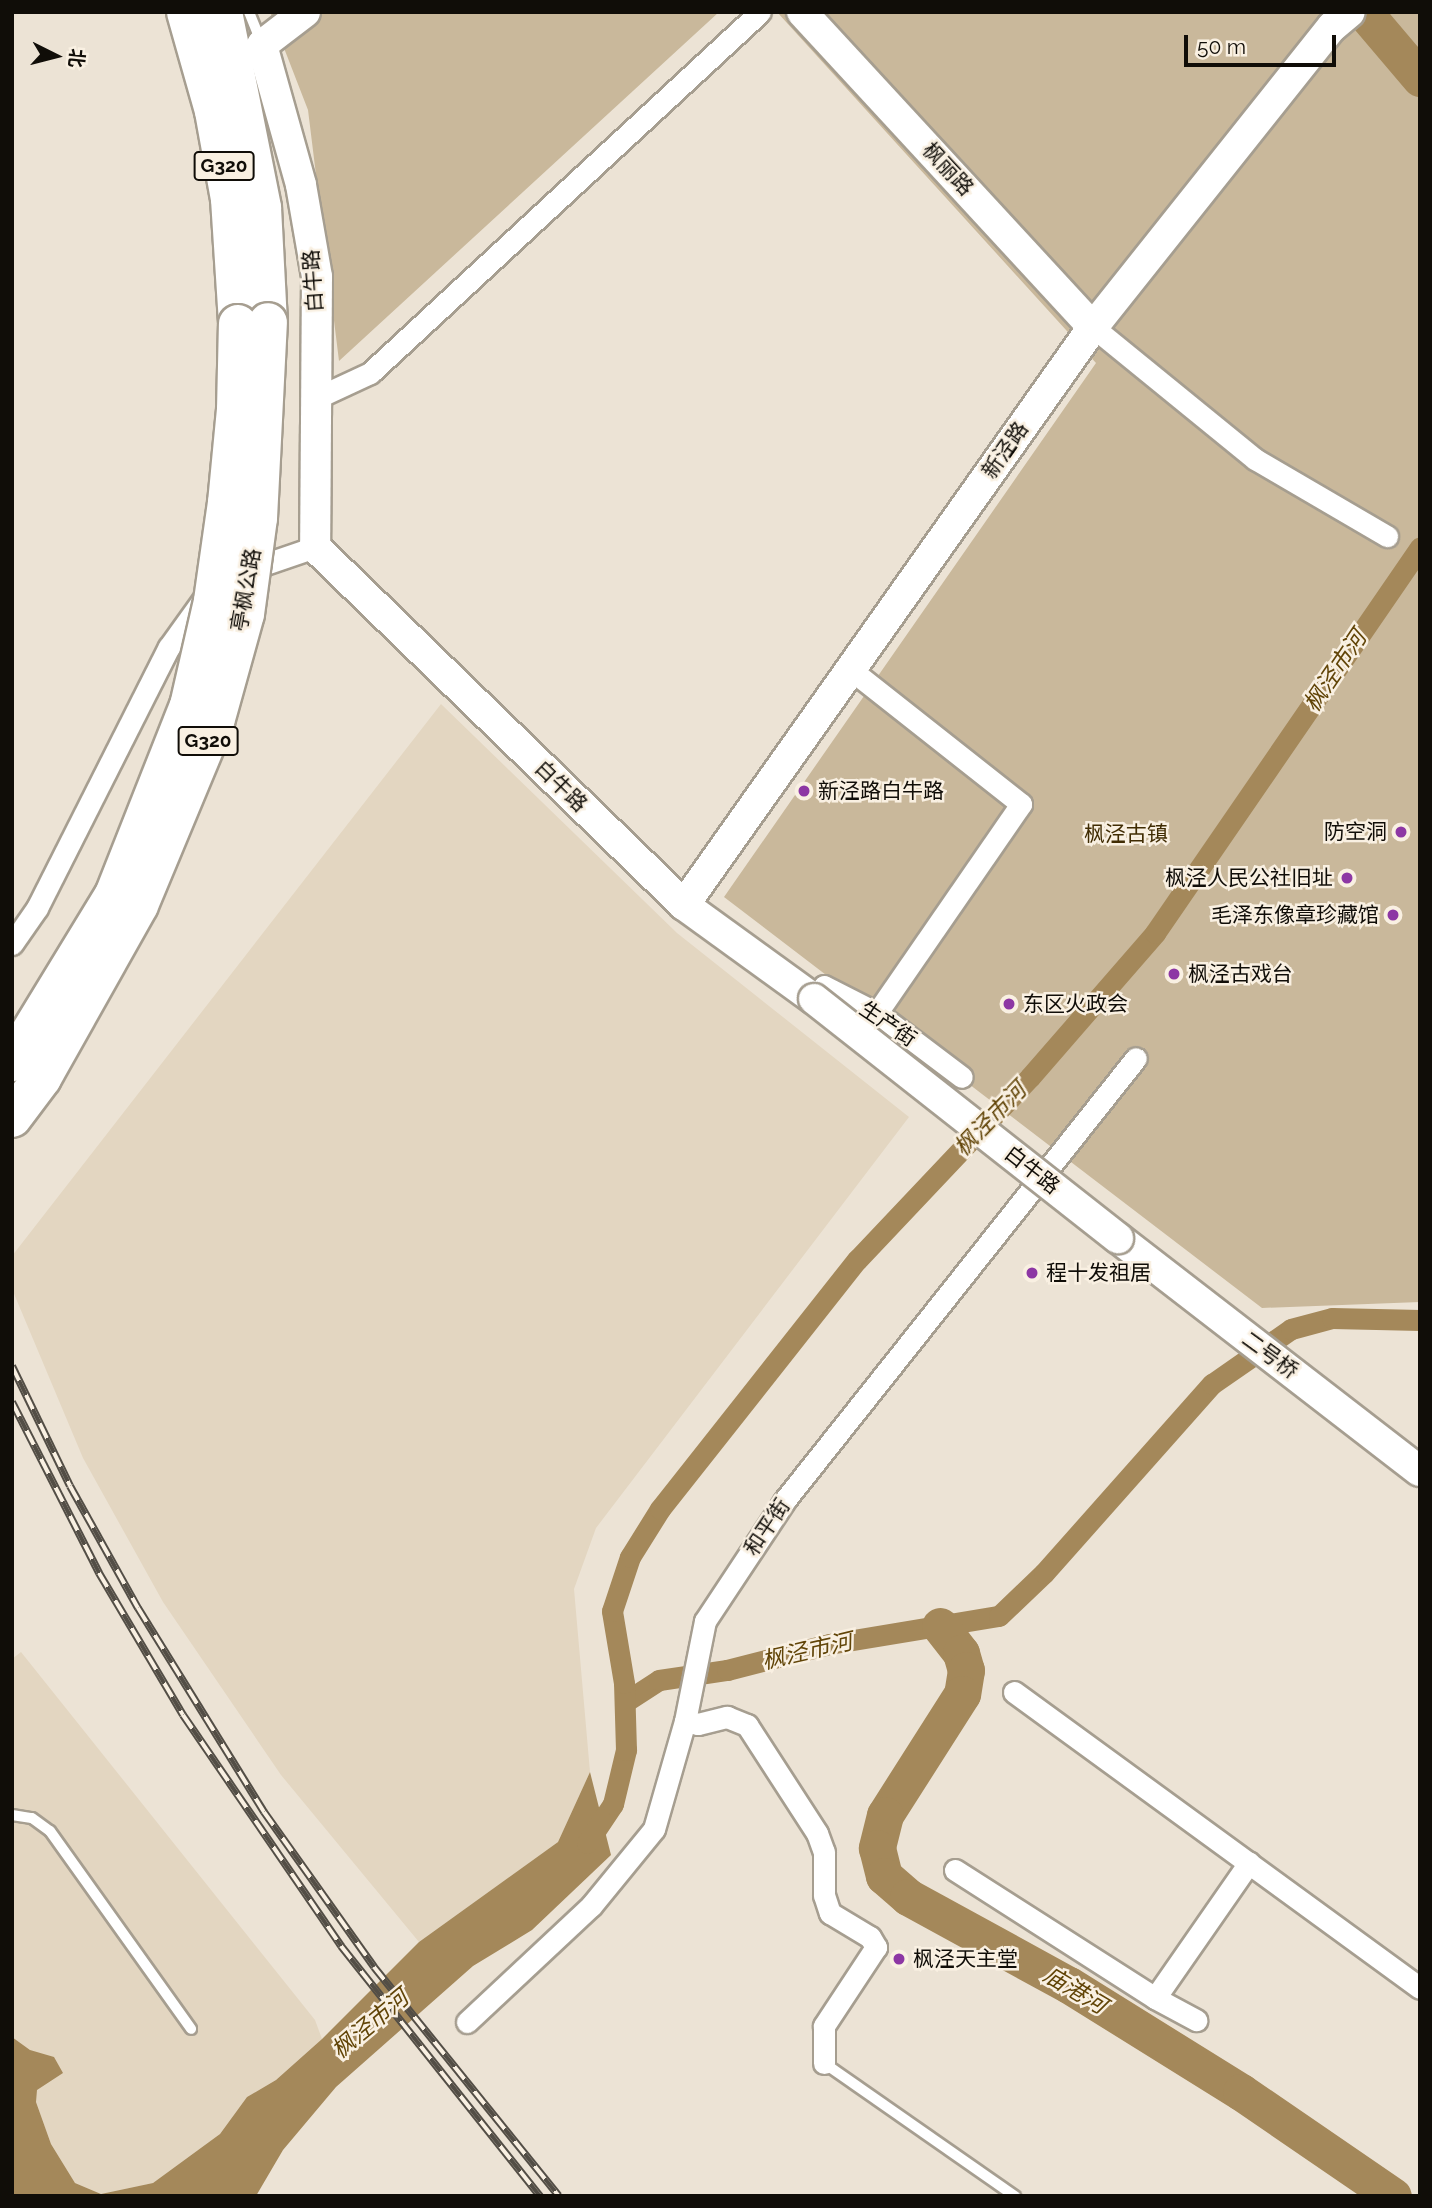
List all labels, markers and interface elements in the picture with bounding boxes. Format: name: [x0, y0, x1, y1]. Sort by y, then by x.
north arrow: [21, 21, 91, 91]
scale bar: [1187, 21, 1339, 65]
text: 50 m: [1197, 34, 1246, 59]
text: 北: [65, 48, 89, 69]
street label: 枫丽路: [917, 137, 979, 201]
road number: G320: [192, 150, 256, 182]
street label: 白牛路: [298, 249, 328, 313]
street label: 新泾路: [977, 417, 1033, 483]
street label: 亭枫公路: [226, 546, 266, 634]
water label: 枫泾市河: [1298, 625, 1372, 717]
road number: G320: [176, 726, 240, 756]
street label: 白牛路: [530, 755, 592, 817]
place label: 新泾路白牛路: [818, 778, 944, 804]
marker: 新泾路白牛路: [796, 783, 812, 799]
place label: 防空洞: [1324, 819, 1387, 845]
park label: 枫泾古镇: [1084, 821, 1168, 847]
marker: 防空洞: [1393, 824, 1409, 840]
place label: 枫泾人民公社旧址: [1165, 865, 1333, 891]
marker: 枫泾人民公社旧址: [1339, 870, 1355, 886]
place label: 毛泽东像章珍藏馆: [1211, 902, 1379, 928]
marker: 毛泽东像章珍藏馆: [1385, 907, 1401, 923]
place label: 枫泾古戏台: [1188, 961, 1293, 987]
marker: 枫泾古戏台: [1166, 966, 1182, 982]
place label: 东区火政会: [1023, 991, 1128, 1017]
street label: 生产街: [855, 996, 921, 1052]
marker: 东区火政会: [1001, 996, 1017, 1012]
water label: 枫泾市河: [948, 1076, 1032, 1162]
street label: 白牛路: [999, 1141, 1065, 1199]
place label: 程十发祖居: [1046, 1260, 1151, 1286]
marker: 程十发祖居: [1024, 1265, 1040, 1281]
street label: 二号桥: [1237, 1326, 1303, 1384]
street label: 和平街: [739, 1494, 795, 1560]
water label: 枫泾市河: [759, 1627, 855, 1675]
place label: 枫泾天主堂: [913, 1946, 1018, 1972]
marker: 枫泾天主堂: [891, 1951, 907, 1967]
water label: 庙港河: [1038, 1960, 1112, 2020]
water label: 枫泾市河: [326, 1984, 414, 2064]

